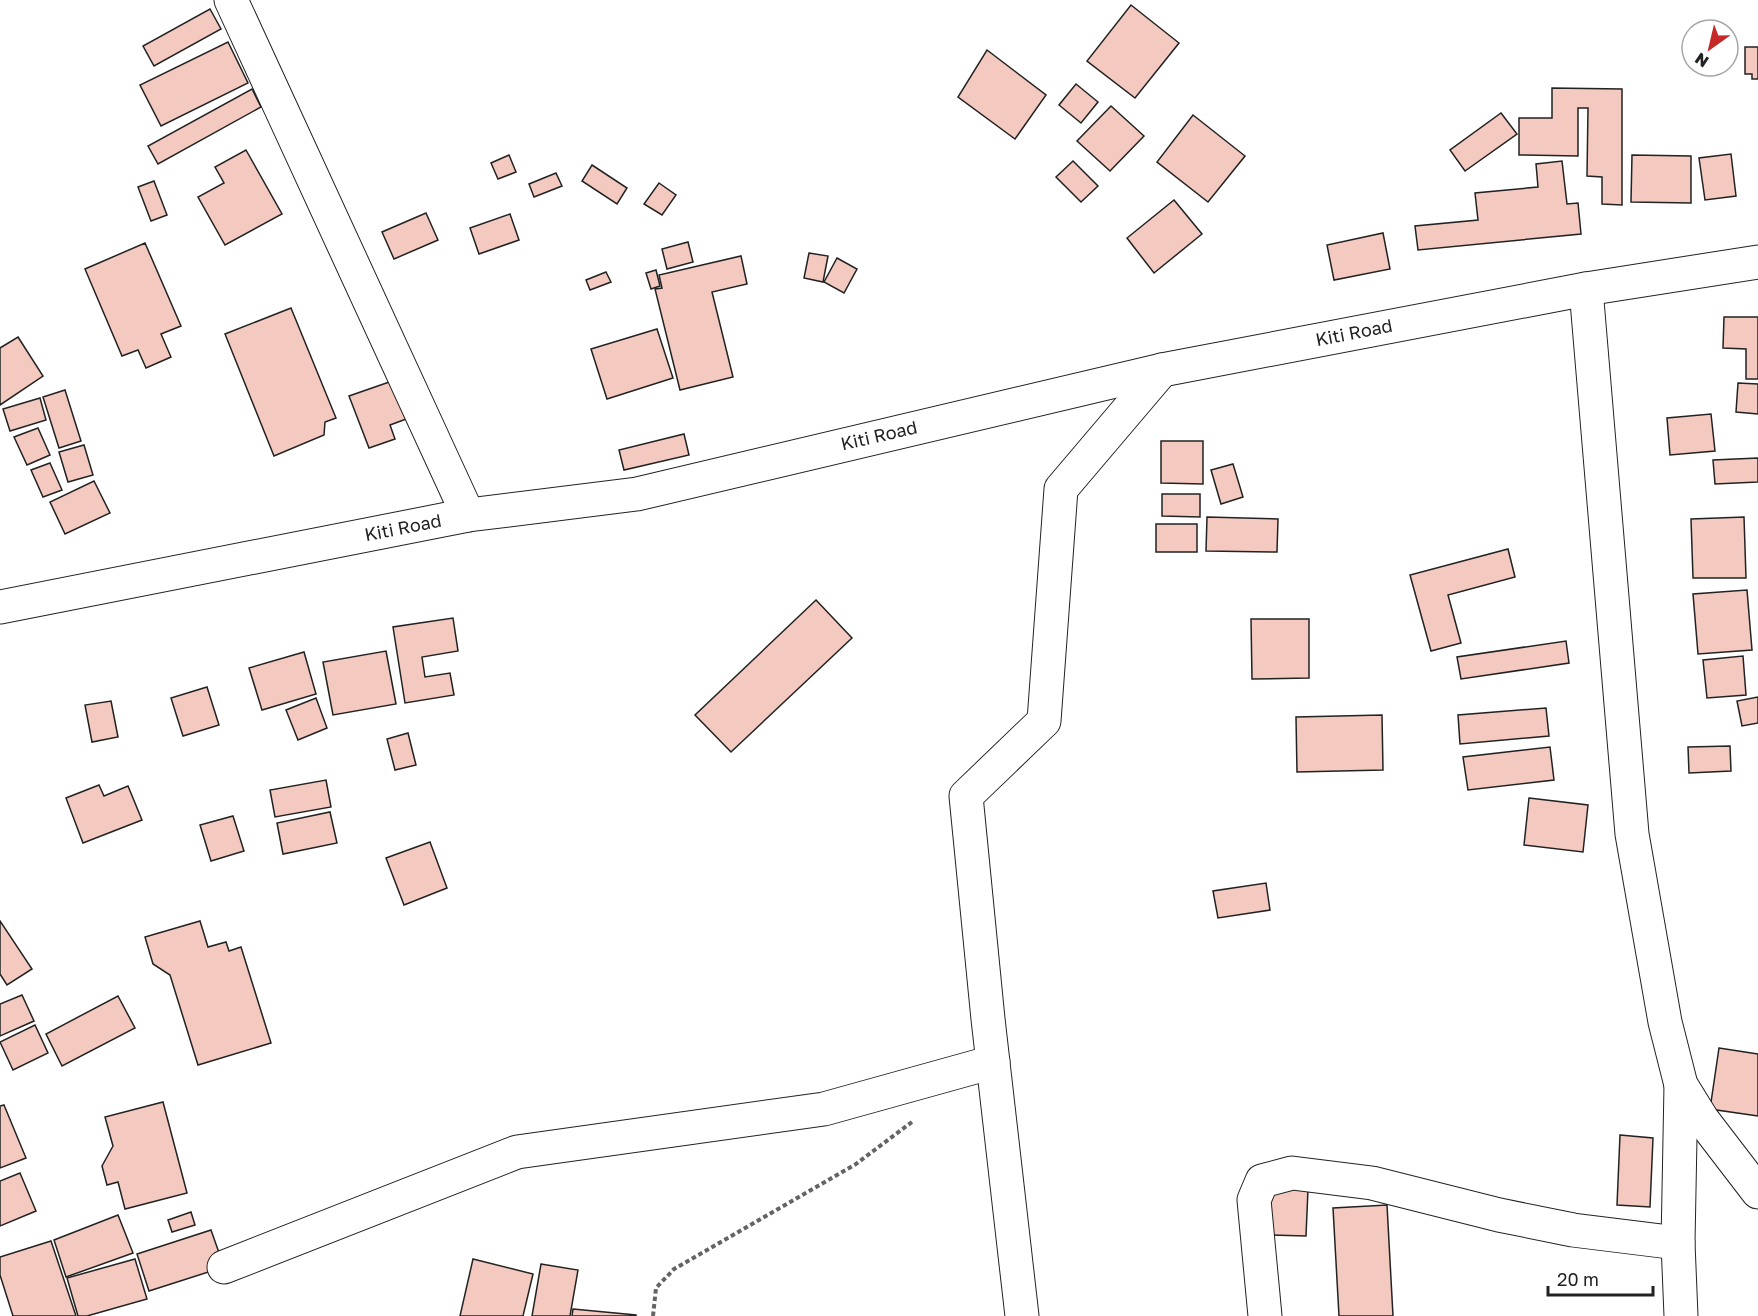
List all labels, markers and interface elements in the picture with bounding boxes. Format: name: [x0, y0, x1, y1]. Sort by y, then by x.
north arrow: [1680, 18, 1740, 78]
text: N: [1691, 49, 1712, 72]
street label: Kiti Road: [1313, 314, 1394, 350]
street label: Kiti Road: [838, 416, 919, 455]
street label: Kiti Road: [362, 509, 443, 545]
scale bar: [1548, 1259, 1653, 1297]
text: 20 m: [1557, 1268, 1599, 1290]

